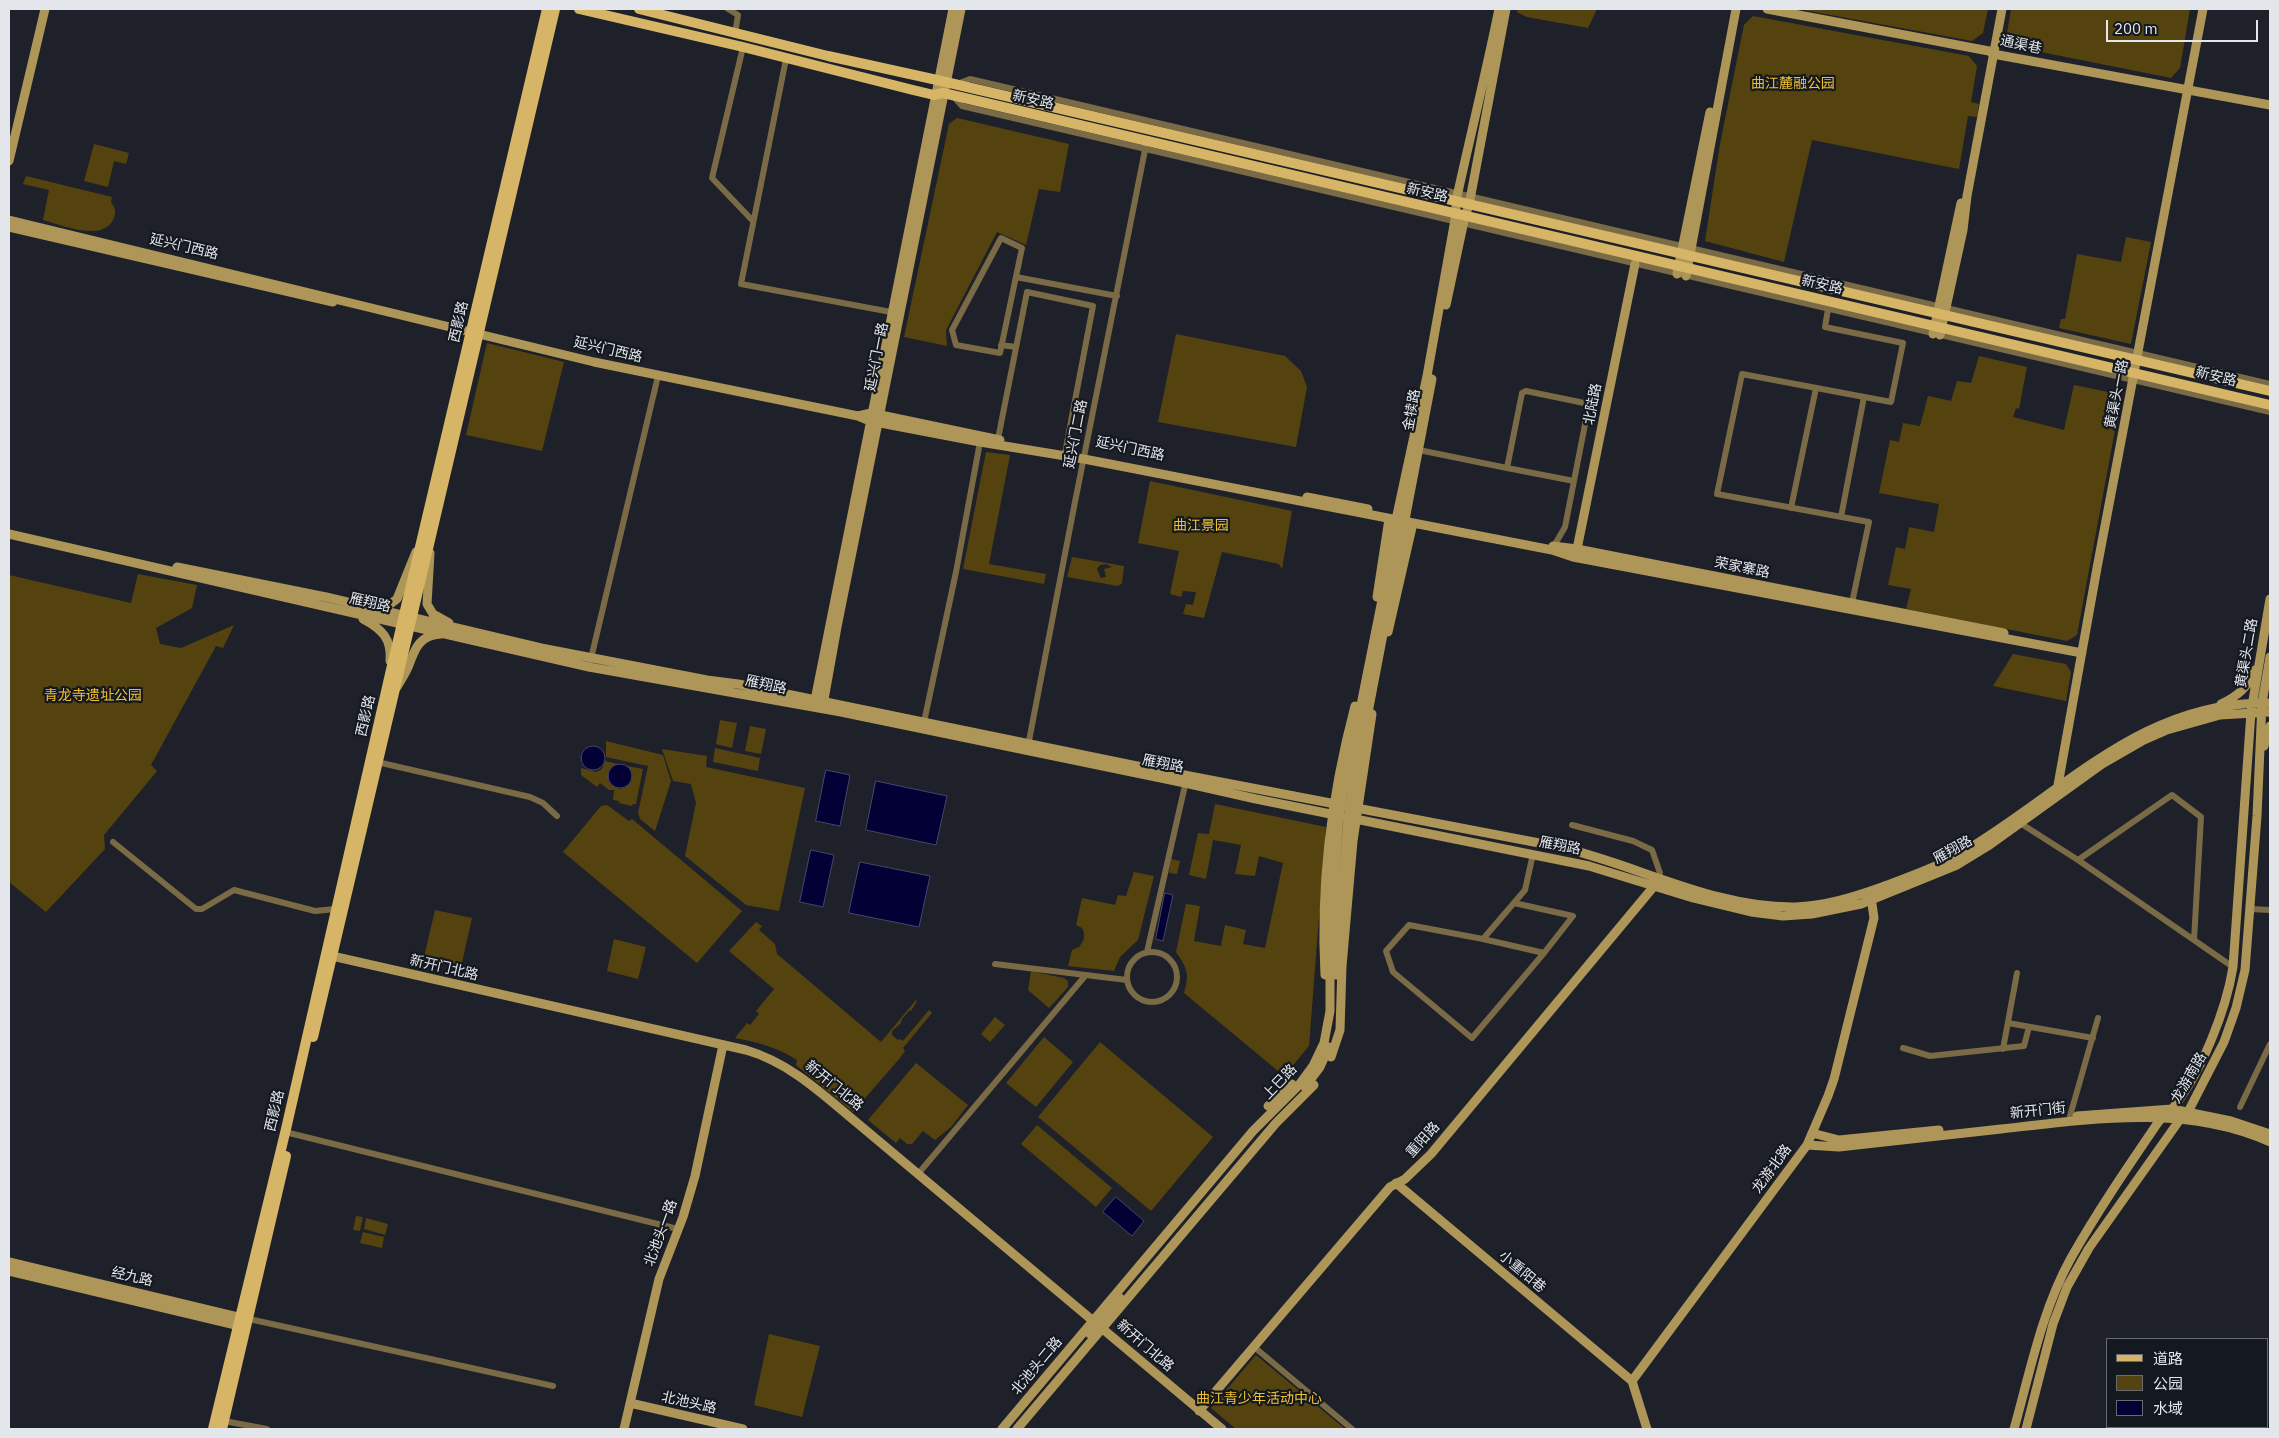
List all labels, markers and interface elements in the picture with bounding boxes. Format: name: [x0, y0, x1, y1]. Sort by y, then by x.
scale bar: [2109, 10, 2262, 42]
text: 200 m: [2114, 19, 2158, 38]
street label: 通渠巷: [1999, 32, 2043, 58]
park label: 曲江麓融公园: [1751, 76, 1835, 92]
street label: 新安路: [1011, 87, 1055, 113]
street label: 新安路: [1405, 180, 1449, 206]
street label: 延兴门西路: [148, 231, 220, 263]
street label: 新安路: [1800, 272, 1844, 298]
street label: 西影路: [446, 300, 472, 344]
street label: 延兴门一路: [862, 321, 892, 393]
street label: 延兴门西路: [572, 334, 644, 366]
street label: 黄渠头一路: [2102, 358, 2132, 430]
street label: 新安路: [2194, 364, 2238, 390]
street label: 北陆路: [1581, 382, 1605, 426]
street label: 金犊路: [1400, 388, 1424, 432]
street label: 延兴门二路: [1061, 398, 1091, 470]
street label: 延兴门西路: [1094, 434, 1166, 464]
park label: 曲江景园: [1173, 518, 1229, 534]
street label: 荣家寨路: [1713, 554, 1771, 582]
street label: 雁翔路: [348, 590, 392, 616]
street label: 黄渠头二路: [2233, 617, 2261, 689]
street label: 雁翔路: [744, 672, 788, 698]
park label: 青龙寺遗址公园: [44, 688, 142, 704]
street label: 西影路: [353, 694, 379, 738]
street label: 雁翔路: [1141, 752, 1185, 776]
street label: 雁翔路: [1931, 832, 1975, 868]
street label: 雁翔路: [1538, 834, 1582, 858]
street label: 新开门北路: [408, 952, 480, 984]
street label: 龙游南路: [2168, 1050, 2210, 1106]
street label: 新开门北路: [802, 1057, 866, 1115]
street label: 上巳路: [1259, 1061, 1301, 1103]
street label: 西影路: [262, 1089, 288, 1133]
street label: 新开门街: [2009, 1100, 2067, 1122]
street label: 重阳路: [1403, 1119, 1443, 1161]
street label: 龙游北路: [1749, 1141, 1795, 1197]
street label: 北池头一路: [641, 1197, 681, 1269]
street label: 小重阳巷: [1495, 1248, 1549, 1296]
street label: 经九路: [110, 1264, 154, 1290]
street label: 新开门北路: [1113, 1317, 1177, 1375]
street label: 北池头二路: [1008, 1334, 1066, 1398]
legend: [2106, 1338, 2269, 1428]
text: 道路: [2153, 1349, 2183, 1368]
text: 公园: [2153, 1374, 2183, 1393]
street label: 北池头路: [660, 1389, 718, 1417]
park label: 曲江青少年活动中心: [1196, 1391, 1322, 1407]
text: 水域: [2153, 1399, 2183, 1418]

